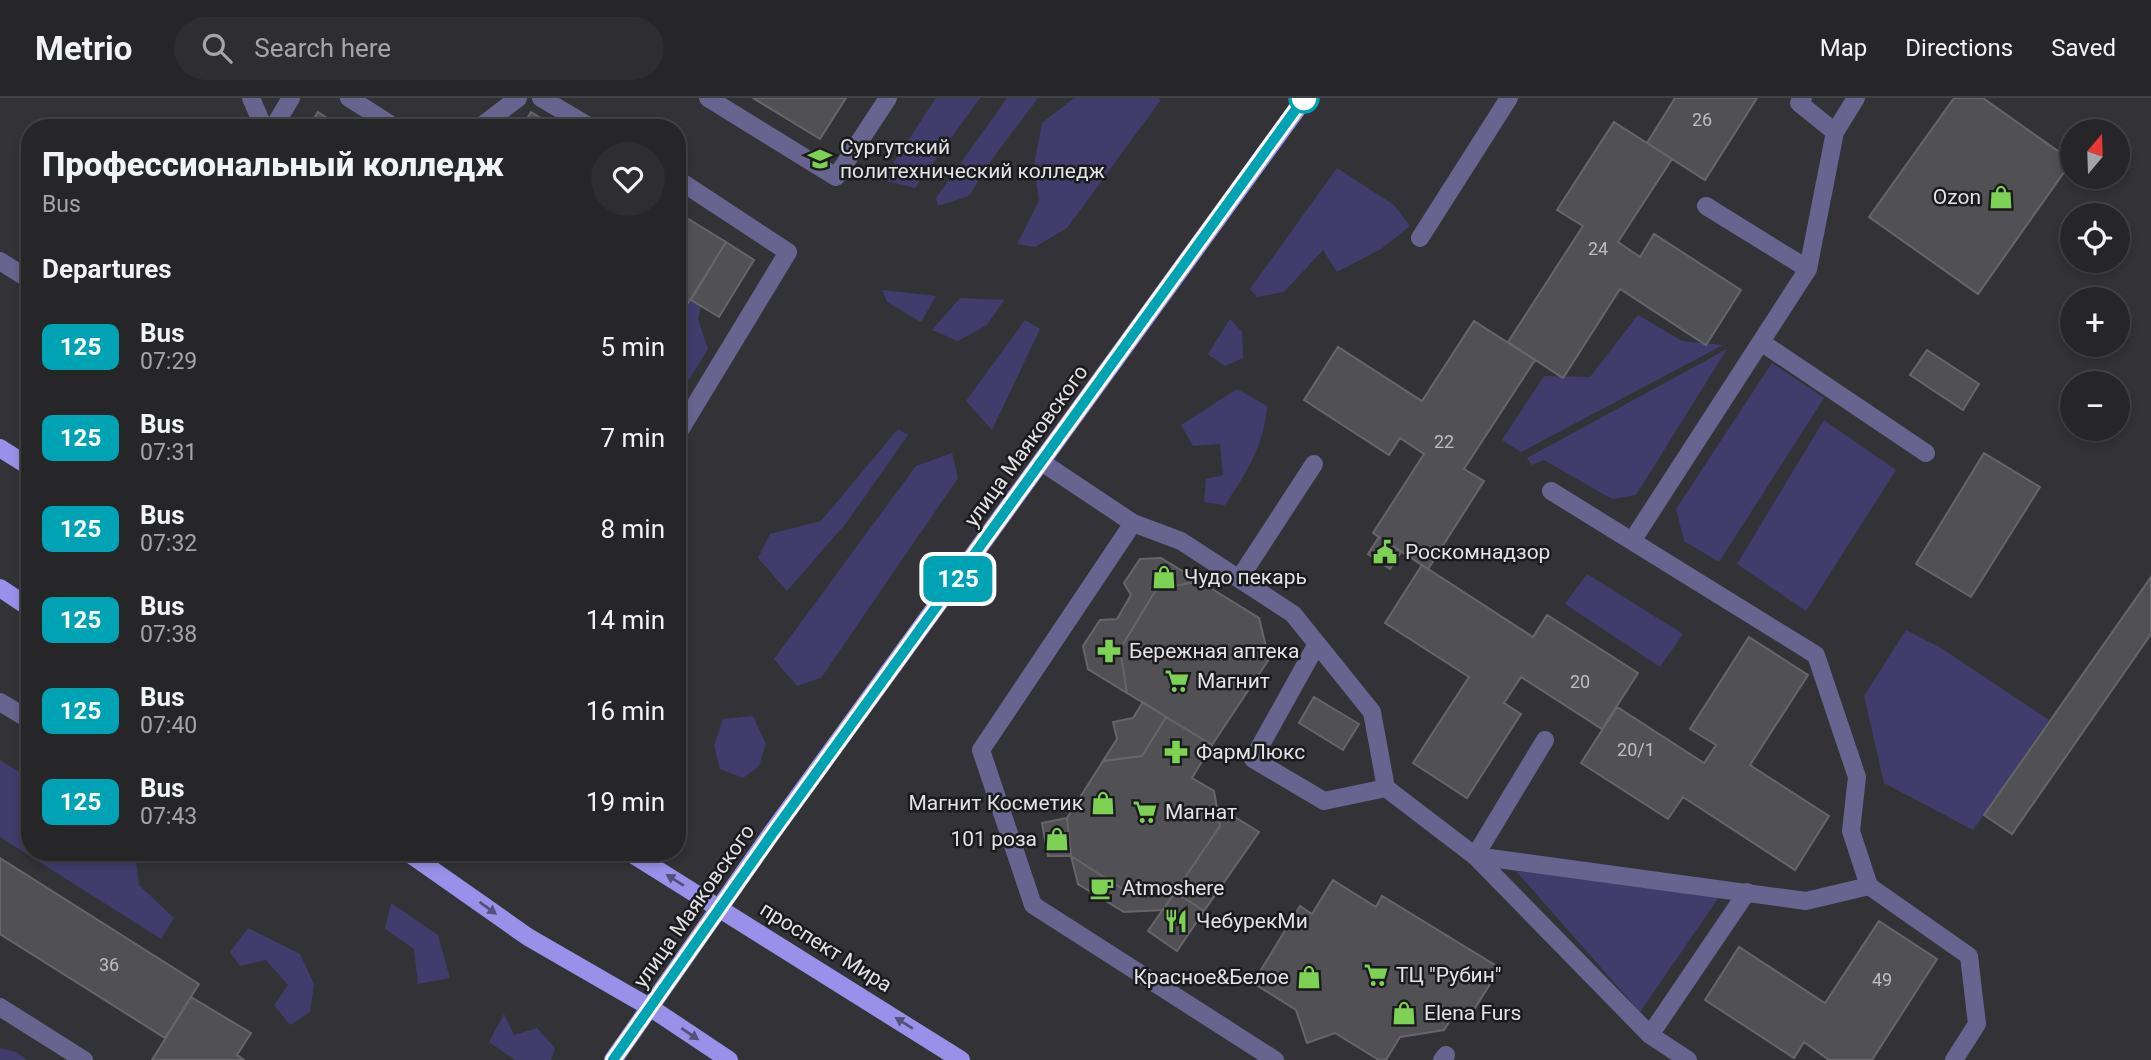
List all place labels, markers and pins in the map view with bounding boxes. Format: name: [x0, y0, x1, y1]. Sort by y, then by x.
unlabelled marker: [1289, 83, 1319, 113]
place label: Сургутский политехнический колледж: [840, 135, 1105, 183]
school or university icon: Сургутский политехнический колледж: [806, 145, 834, 173]
shop icon: Ozon: [1987, 183, 2015, 211]
place label: Ozon: [1933, 185, 1981, 209]
public building icon: Роскомнадзор: [1371, 538, 1399, 566]
place label: Роскомнадзор: [1405, 540, 1550, 564]
shop icon: Чудо пекарь: [1150, 563, 1178, 591]
place label: Чудо пекарь: [1184, 565, 1307, 589]
pharmacy icon: Бережная аптека: [1095, 637, 1123, 665]
place label: Бережная аптека: [1129, 639, 1299, 663]
supermarket icon: Магнит: [1163, 667, 1191, 695]
place label: Магнит: [1197, 669, 1270, 693]
pharmacy icon: ФармЛюкс: [1162, 738, 1190, 766]
place label: ФармЛюкс: [1196, 740, 1305, 764]
shop icon: Магнит Косметик: [1089, 789, 1117, 817]
place label: Магнит Косметик: [909, 791, 1084, 815]
supermarket icon: Магнат: [1131, 798, 1159, 826]
place label: Магнат: [1165, 800, 1237, 824]
shop icon: 101 роза: [1043, 825, 1071, 853]
place label: 101 роза: [951, 827, 1037, 851]
cafe icon: Atmoshere: [1088, 874, 1116, 902]
place label: Atmoshere: [1122, 876, 1224, 900]
restaurant icon: ЧебурекМи: [1162, 907, 1190, 935]
place label: ЧебурекМи: [1196, 909, 1308, 933]
supermarket icon: ТЦ "Рубин": [1362, 961, 1390, 989]
shop icon: Красное&Белое: [1295, 963, 1323, 991]
place label: ТЦ "Рубин": [1396, 963, 1502, 987]
place label: Красное&Белое: [1134, 965, 1289, 989]
shop icon: Elena Furs: [1390, 999, 1418, 1027]
place label: Elena Furs: [1424, 1001, 1521, 1025]

